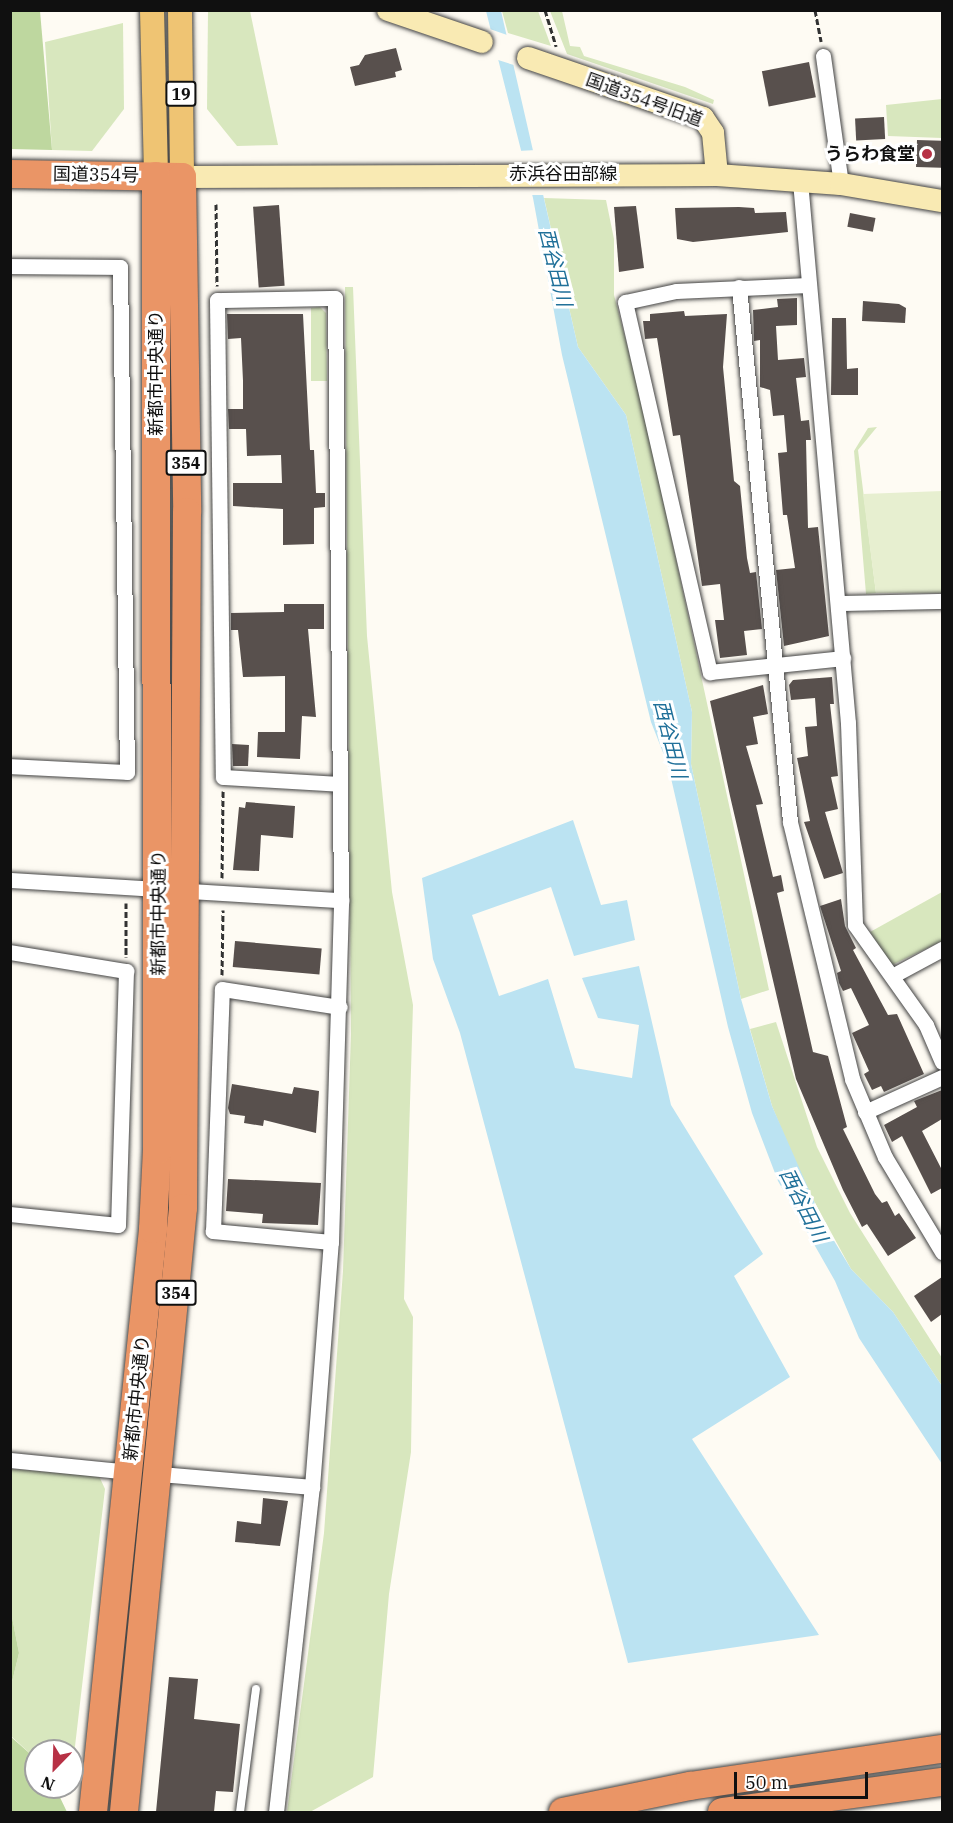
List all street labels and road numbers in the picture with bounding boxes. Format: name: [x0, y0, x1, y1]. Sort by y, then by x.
street label: 国道354号旧道: [583, 69, 705, 131]
road number: 19: [164, 81, 198, 107]
street label: 国道354号: [53, 163, 139, 187]
street label: 赤浜谷田部線: [509, 163, 617, 185]
street label: 新都市中央通り: [145, 310, 167, 436]
road number: 354: [165, 450, 207, 476]
street label: 新都市中央通り: [148, 850, 170, 976]
road number: 354: [155, 1280, 197, 1306]
street label: 新都市中央通り: [120, 1334, 154, 1462]

